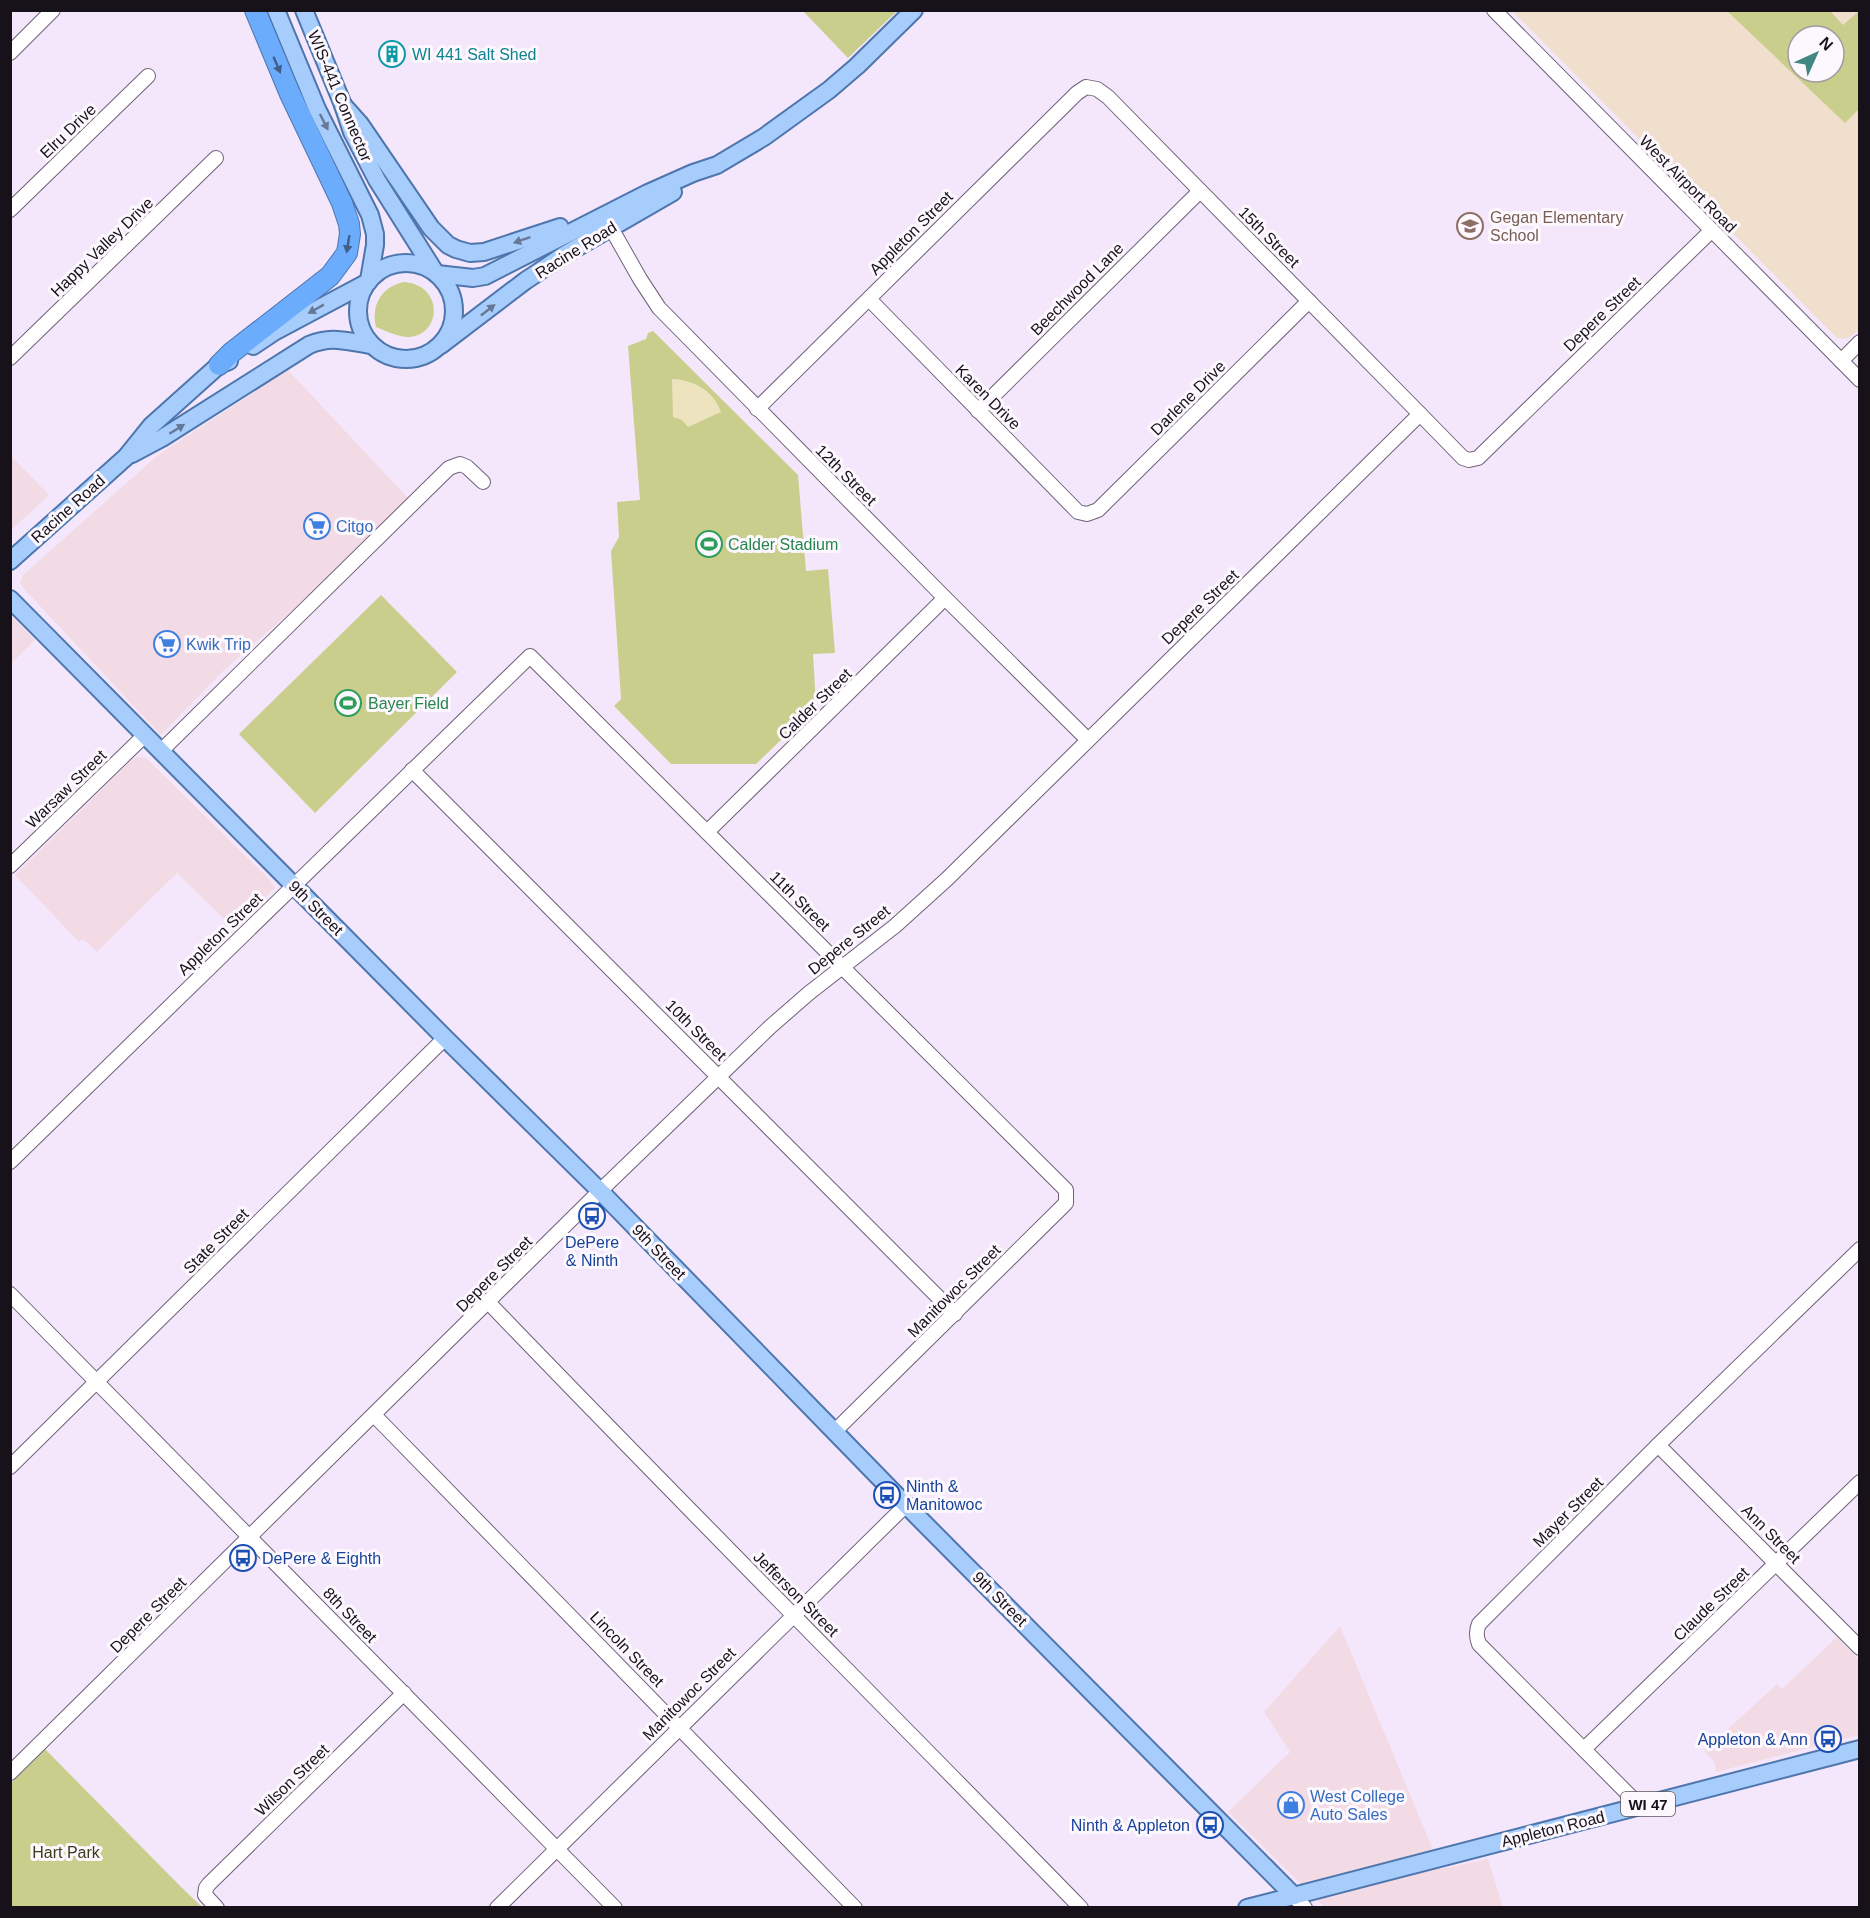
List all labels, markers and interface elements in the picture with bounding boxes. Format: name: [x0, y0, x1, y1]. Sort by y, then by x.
north arrow: [1786, 24, 1846, 84]
street label: WIS-441 Connector: [305, 28, 376, 165]
text: N: [1816, 34, 1836, 54]
building icon: WI 441 Salt Shed: [377, 39, 407, 69]
place label: WI 441 Salt Shed: [412, 46, 537, 63]
one-way arrow: [272, 56, 282, 74]
street label: Elru Drive: [37, 100, 99, 162]
one-way arrow: [319, 114, 328, 131]
street label: West Airport Road: [1636, 132, 1740, 236]
street label: Appleton Street: [866, 188, 956, 278]
street label: Happy Valley Drive: [48, 194, 156, 300]
street label: 15th Street: [1235, 203, 1303, 271]
place label: Gegan Elementary School: [1490, 209, 1623, 244]
school or university icon: Gegan Elementary School: [1455, 211, 1485, 241]
street label: Racine Road: [532, 218, 620, 282]
one-way arrow: [344, 234, 353, 253]
one-way arrow: [513, 236, 531, 246]
street label: Beechwood Lane: [1027, 239, 1127, 339]
street label: Depere Street: [1560, 273, 1644, 355]
one-way arrow: [307, 304, 324, 314]
one-way arrow: [480, 304, 495, 316]
street label: Darlene Drive: [1147, 357, 1229, 439]
street label: Karen Drive: [952, 361, 1024, 433]
one-way arrow: [168, 423, 185, 434]
street label: 12th Street: [812, 441, 880, 509]
street label: Racine Road: [28, 472, 108, 546]
supermarket icon: Citgo: [302, 511, 332, 541]
place label: Citgo: [336, 518, 373, 535]
sports icon: Calder Stadium: [694, 529, 724, 559]
place label: Calder Stadium: [728, 536, 838, 553]
street label: Depere Street: [1158, 566, 1242, 648]
supermarket icon: Kwik Trip: [152, 629, 182, 659]
place label: Kwik Trip: [186, 636, 251, 653]
street label: Calder Street: [775, 665, 855, 743]
sports icon: Bayer Field: [333, 688, 363, 718]
place label: Bayer Field: [368, 695, 449, 712]
street label: Warsaw Street: [23, 746, 110, 831]
street label: 11th Street: [767, 868, 834, 935]
street label: 9th Street: [285, 877, 347, 939]
street label: Appleton Street: [174, 889, 266, 978]
street label: Depere Street: [805, 902, 893, 978]
street label: 10th Street: [662, 996, 730, 1064]
bus stop icon: DePere & Ninth: [577, 1201, 607, 1231]
street label: State Street: [180, 1205, 252, 1277]
street label: 9th Street: [629, 1221, 690, 1283]
street label: Depere Street: [453, 1232, 536, 1315]
place label: DePere & Ninth: [565, 1234, 619, 1269]
street label: Manitowoc Street: [904, 1241, 1004, 1341]
street label: Mayer Street: [1530, 1473, 1607, 1550]
place label: Ninth & Manitowoc: [906, 1478, 982, 1513]
bus stop icon: Ninth & Manitowoc: [872, 1480, 902, 1510]
street label: Ann Street: [1738, 1501, 1804, 1567]
bus stop icon: DePere & Eighth: [228, 1543, 258, 1573]
street label: Jefferson Street: [750, 1548, 842, 1640]
place label: DePere & Eighth: [262, 1550, 381, 1567]
street label: Claude Street: [1670, 1564, 1752, 1644]
street label: 9th Street: [969, 1568, 1031, 1630]
street label: Depere Street: [107, 1573, 190, 1656]
street label: 8th Street: [320, 1584, 381, 1646]
street label: Lincoln Street: [587, 1608, 667, 1690]
street label: Manitowoc Street: [639, 1644, 739, 1744]
bus stop icon: Appleton & Ann: [1813, 1724, 1843, 1754]
place label: Appleton & Ann: [1698, 1731, 1808, 1748]
street label: Wilson Street: [252, 1740, 333, 1819]
place label: West College Auto Sales: [1310, 1788, 1405, 1823]
shop icon: West College Auto Sales: [1276, 1790, 1306, 1820]
road number: WI 47: [1621, 1792, 1675, 1816]
street label: Appleton Road: [1500, 1808, 1606, 1850]
bus stop icon: Ninth & Appleton: [1195, 1810, 1225, 1840]
place label: Ninth & Appleton: [1071, 1817, 1190, 1834]
park label: Hart Park: [32, 1844, 101, 1861]

